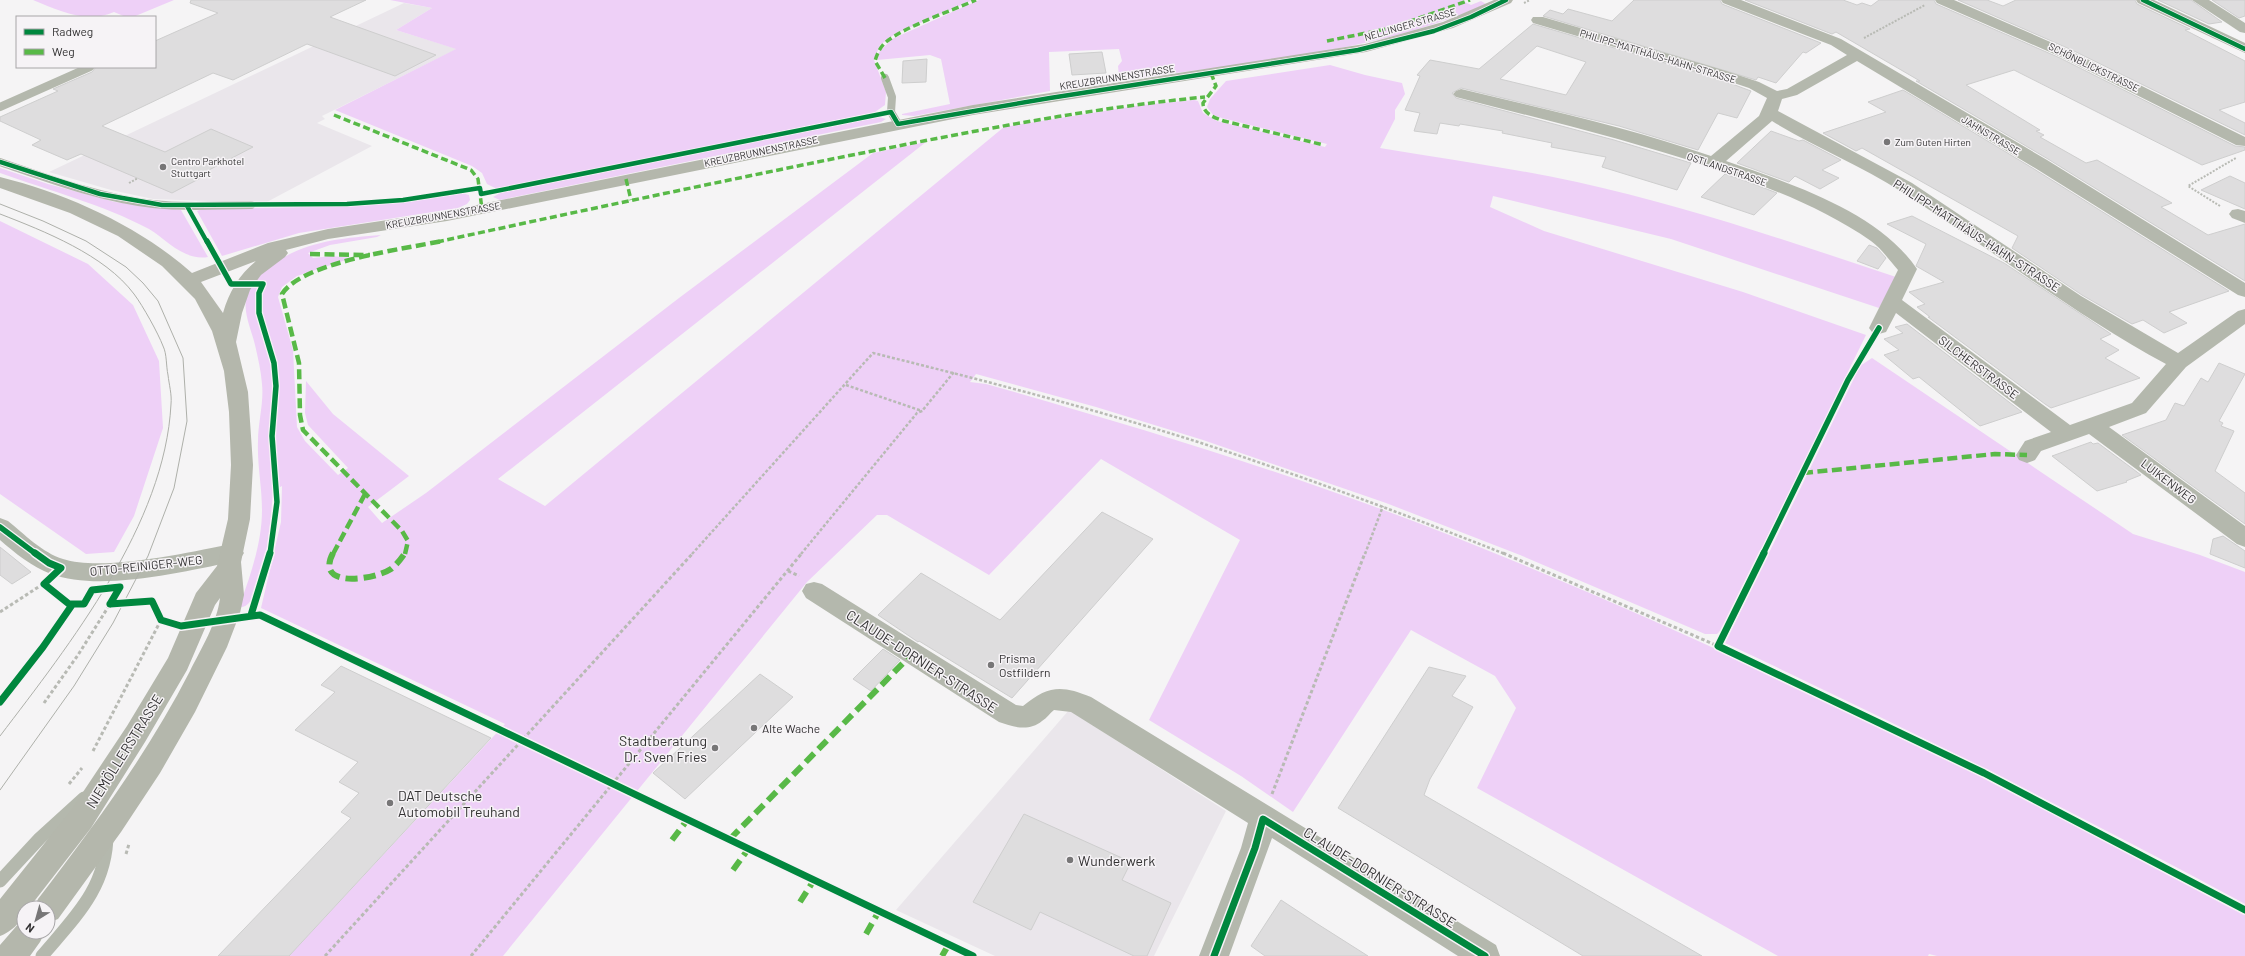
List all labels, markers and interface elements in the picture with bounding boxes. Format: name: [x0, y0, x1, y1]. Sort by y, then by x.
street label: NELLINGER STRASSE: [1363, 5, 1457, 43]
legend: [16, 16, 156, 68]
text: Radweg: [52, 24, 93, 38]
street label: PHILIPP-MATTHÄUS-HAHN-STRASSE: [1578, 26, 1738, 86]
street label: SCHÖNBLICKSTRASSE: [2047, 40, 2141, 94]
text: Weg: [52, 44, 75, 58]
street label: KREUZBRUNNENSTRASSE: [1059, 62, 1175, 92]
street label: JAHNSTRASSE: [1959, 113, 2023, 157]
street label: KREUZBRUNNENSTRASSE: [703, 133, 819, 169]
place label: Zum Guten Hirten: [1895, 136, 1971, 148]
marker: Zum Guten Hirten: [1882, 137, 1892, 147]
street label: OSTLANDSTRASSE: [1685, 150, 1769, 188]
place label: Centro Parkhotel Stuttgart: [171, 155, 244, 179]
marker: Centro Parkhotel Stuttgart: [158, 162, 168, 172]
street label: PHILIPP-MATTHÄUS-HAHN-STRASSE: [1891, 176, 2063, 294]
street label: KREUZBRUNNENSTRASSE: [385, 199, 501, 231]
street label: SILCHERSTRASSE: [1936, 332, 2022, 402]
street label: LUIKENWEG: [2139, 456, 2199, 506]
street label: OTTO-REINIGER-WEG: [89, 552, 203, 578]
street label: CLAUDE-DORNIER-STRASSE: [843, 606, 1001, 716]
place label: Prisma Ostfildern: [999, 651, 1050, 679]
marker: Prisma Ostfildern: [986, 660, 996, 670]
street label: NIEMÖLLERSTRASSE: [82, 691, 166, 811]
place label: Alte Wache: [762, 721, 820, 735]
marker: Alte Wache: [749, 723, 759, 733]
place label: Stadtberatung Dr. Sven Fries: [619, 732, 707, 765]
marker: Stadtberatung Dr. Sven Fries: [710, 743, 720, 753]
place label: DAT Deutsche Automobil Treuhand: [398, 787, 520, 820]
marker: DAT Deutsche Automobil Treuhand: [385, 798, 395, 808]
street label: CLAUDE-DORNIER-STRASSE: [1301, 823, 1459, 931]
place label: Wunderwerk: [1078, 852, 1155, 869]
marker: Wunderwerk: [1065, 855, 1075, 865]
north arrow: [16, 900, 56, 940]
text: N: [23, 921, 37, 936]

